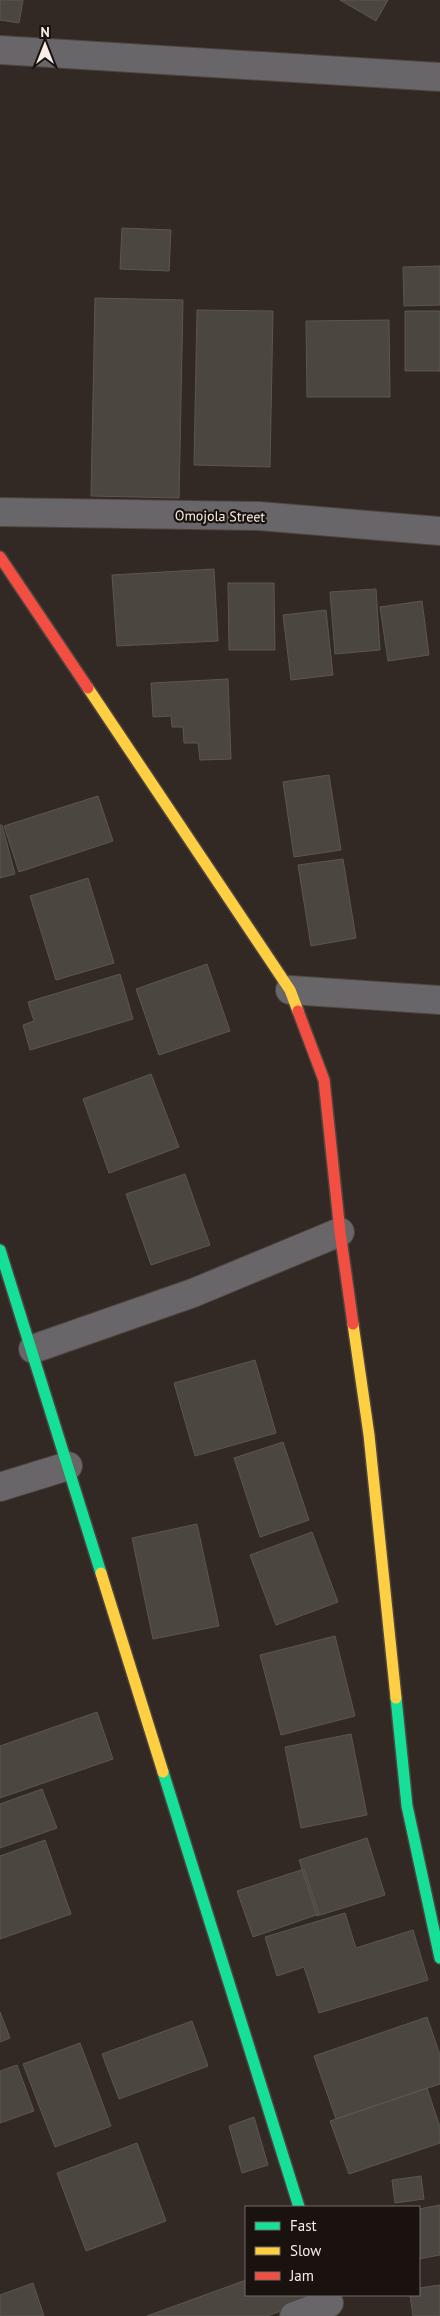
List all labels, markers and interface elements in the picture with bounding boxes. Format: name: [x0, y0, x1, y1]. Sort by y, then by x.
north arrow: [20, 20, 70, 70]
text: N: [40, 23, 50, 41]
street label: Omojola Street: [175, 506, 266, 526]
legend: [245, 2206, 420, 2296]
text: Fast: [290, 2216, 317, 2235]
text: Slow: [290, 2241, 321, 2260]
text: Jam: [289, 2266, 314, 2285]

